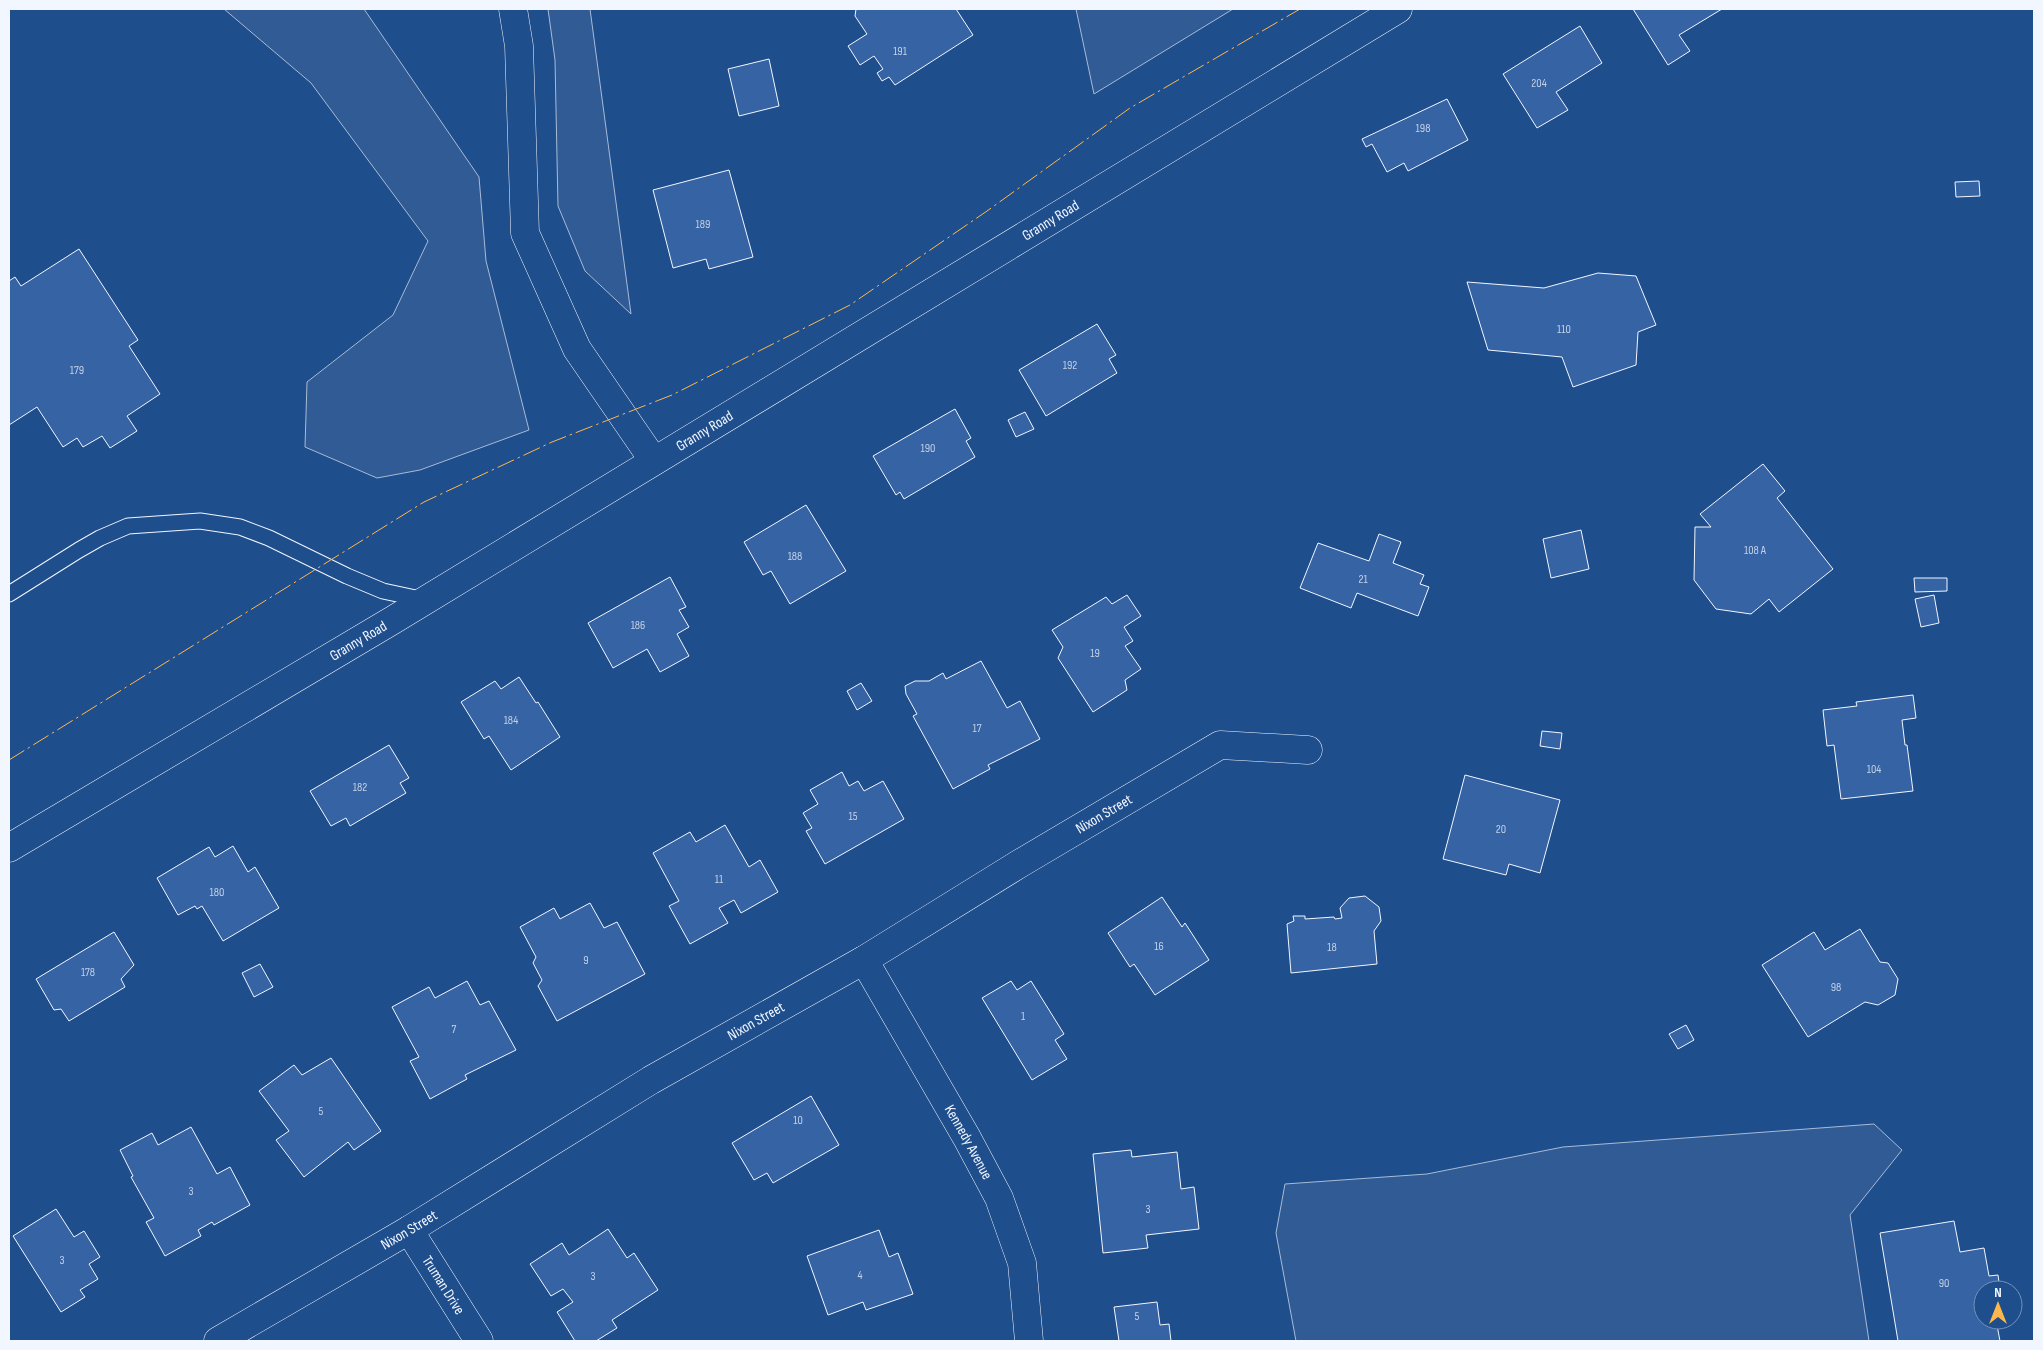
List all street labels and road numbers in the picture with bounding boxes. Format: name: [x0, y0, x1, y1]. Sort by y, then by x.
street label: Granny Road: [1018, 196, 1082, 245]
street label: Granny Road: [672, 406, 736, 455]
street label: Granny Road: [326, 616, 390, 665]
street label: Nixon Street: [1072, 789, 1136, 838]
street label: Nixon Street: [724, 997, 788, 1045]
street label: Kennedy Avenue: [940, 1101, 997, 1183]
street label: Nixon Street: [377, 1205, 441, 1254]
street label: Truman Drive: [418, 1252, 469, 1318]

